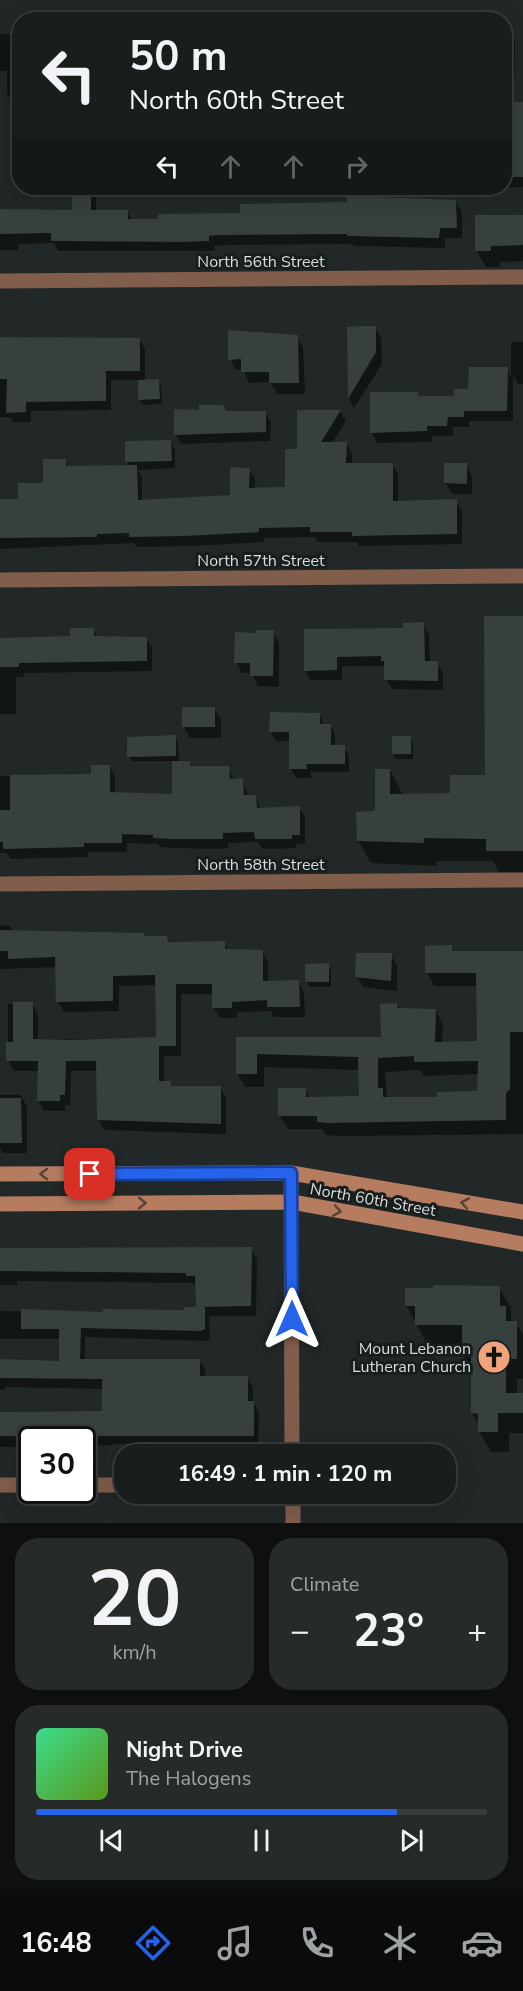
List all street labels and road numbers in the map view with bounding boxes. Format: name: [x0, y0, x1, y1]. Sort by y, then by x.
street label: North 56th Street: [197, 251, 325, 273]
street label: North 57th Street: [197, 550, 325, 572]
street label: North 58th Street: [197, 854, 325, 876]
street label: North 60th Street: [308, 1178, 438, 1222]

